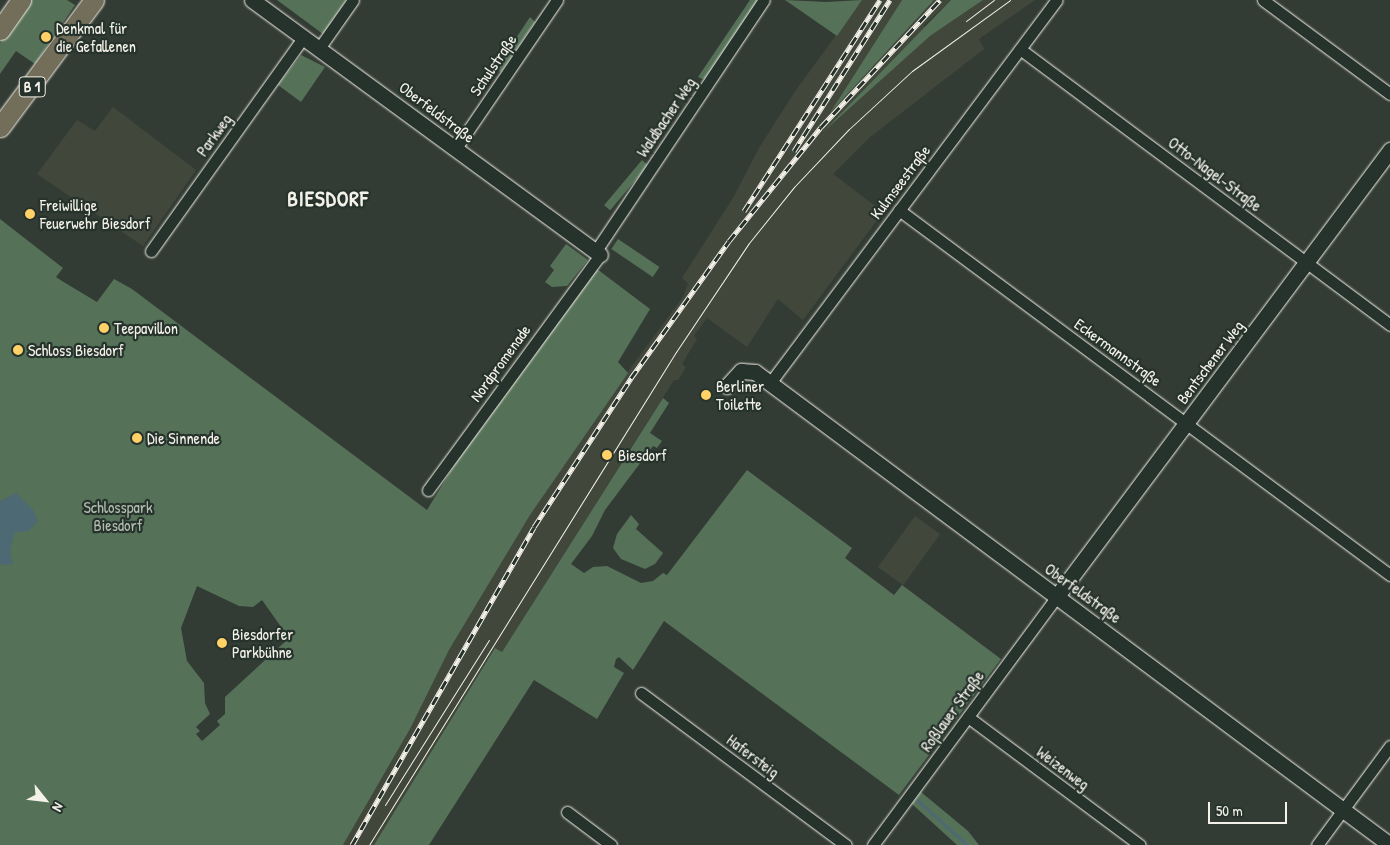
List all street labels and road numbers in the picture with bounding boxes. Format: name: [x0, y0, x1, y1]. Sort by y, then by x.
street label: Schulstraße: [466, 31, 520, 99]
road number: B 1: [18, 74, 46, 100]
street label: Waldbacher Weg: [632, 74, 700, 160]
street label: Oberfeldstraße: [395, 77, 479, 147]
street label: Parkweg: [192, 110, 236, 160]
street label: Otto-Nagel-Straße: [1165, 133, 1265, 215]
street label: Kulmseestraße: [866, 141, 934, 223]
street label: Eckermannstraße: [1071, 314, 1165, 390]
street label: Bentschener Weg: [1172, 317, 1248, 407]
street label: Nordpromenade: [466, 321, 534, 405]
street label: Oberfeldstraße: [1041, 559, 1125, 627]
street label: Roßlauer Straße: [916, 667, 988, 755]
street label: Hafersteig: [723, 730, 783, 782]
street label: Weizenweg: [1033, 742, 1093, 794]

